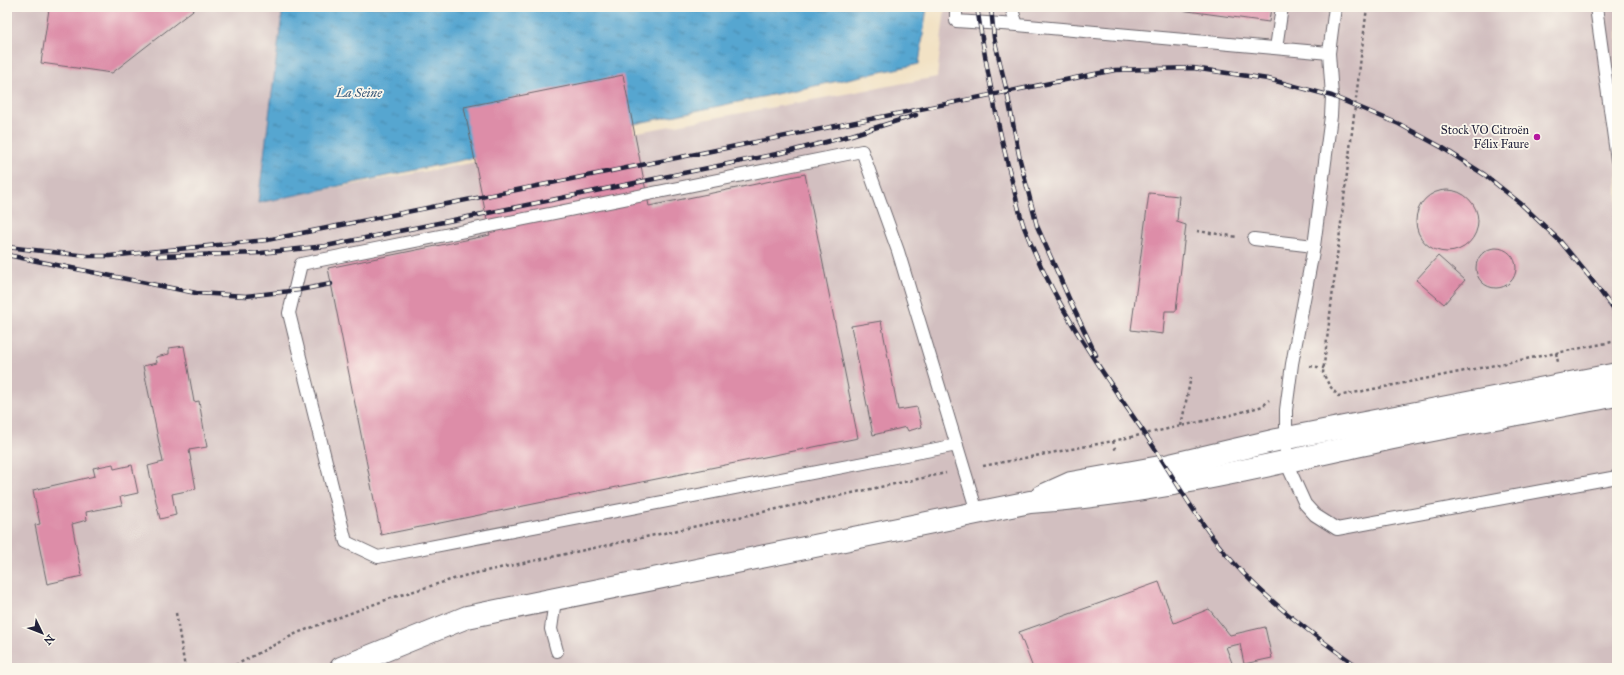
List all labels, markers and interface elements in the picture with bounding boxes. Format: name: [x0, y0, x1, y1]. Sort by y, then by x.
water label: La Seine: [335, 85, 383, 101]
place label: Stock VO Citroën Félix Faure: [1441, 123, 1529, 151]
marker: Stock VO Citroën Félix Faure: [1532, 132, 1542, 142]
north arrow: [22, 613, 62, 653]
text: N: [41, 632, 57, 648]

